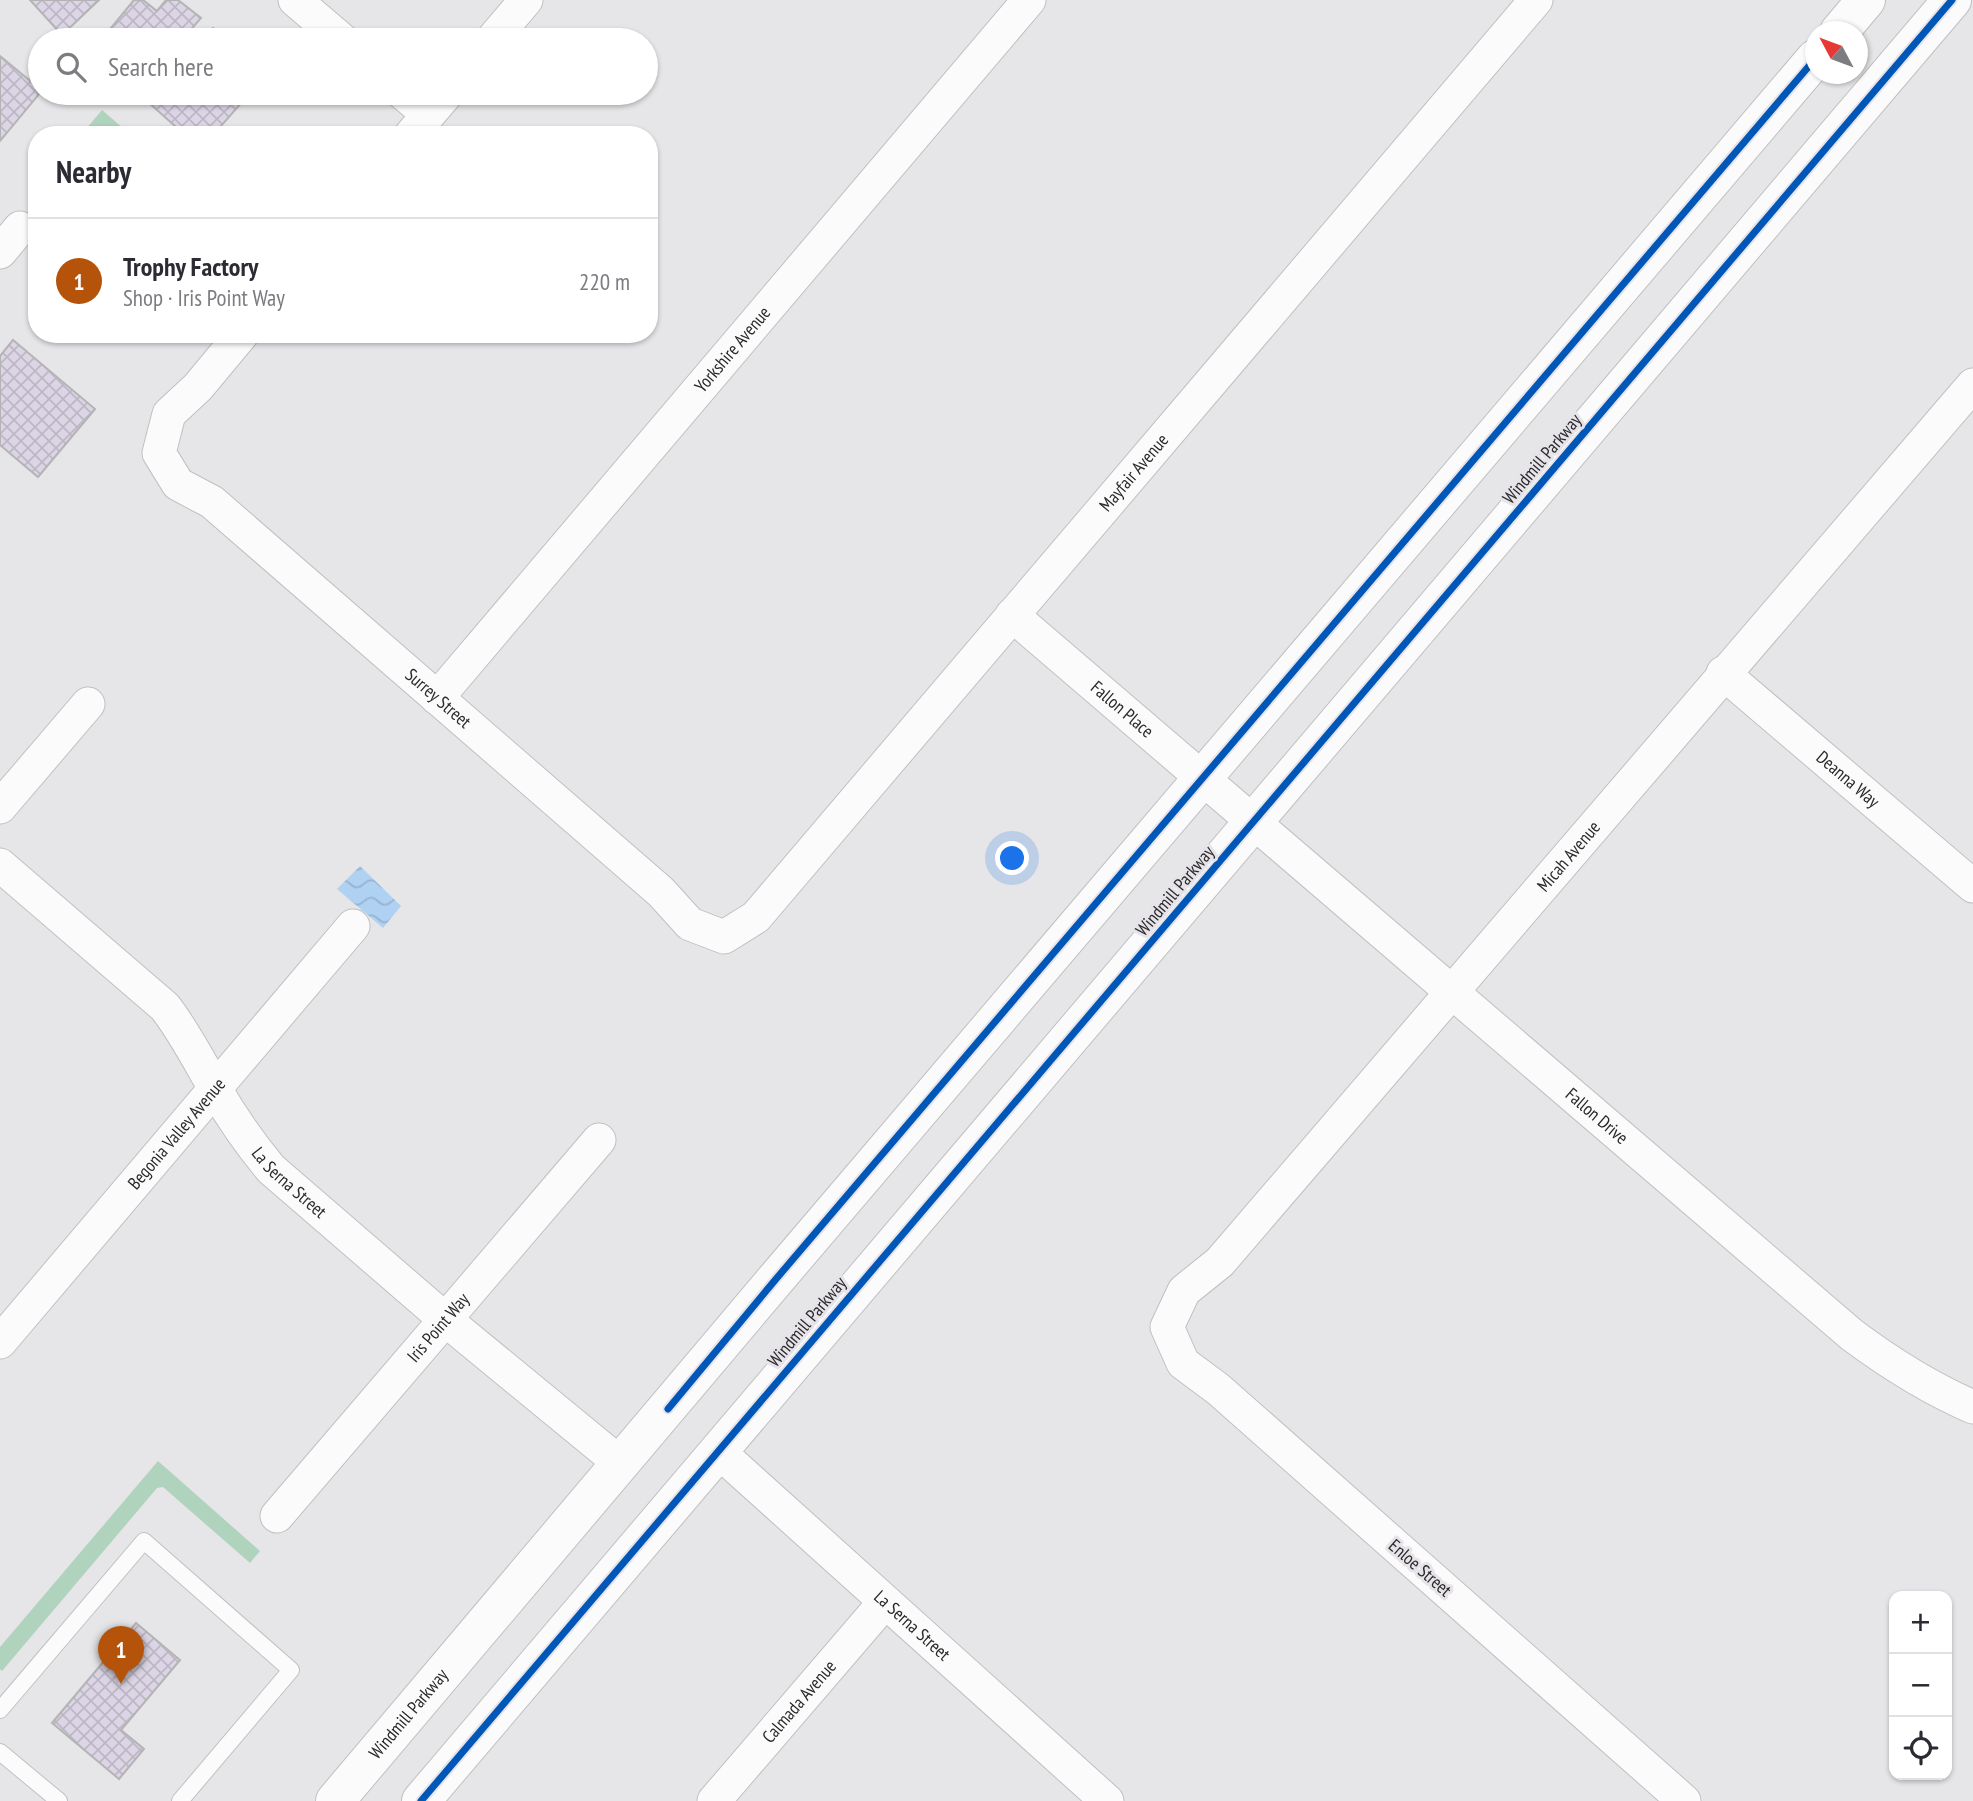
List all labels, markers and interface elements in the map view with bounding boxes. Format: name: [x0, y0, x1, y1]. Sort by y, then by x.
north arrow: [1805, 21, 1868, 84]
search box: [28, 28, 658, 105]
icon: search: [52, 48, 90, 86]
text: Search here: [108, 50, 214, 83]
text: Nearby: [56, 152, 131, 191]
text: Trophy Factory: [123, 250, 258, 283]
text: 1: [74, 267, 85, 296]
text: 220 m: [579, 267, 630, 296]
text: Shop · Iris Point Way: [123, 283, 285, 312]
street label: Yorkshire Avenue: [689, 301, 775, 397]
street label: Windmill Parkway: [1497, 409, 1586, 509]
street label: Mayfair Avenue: [1094, 429, 1173, 516]
street label: Surrey Street: [401, 663, 476, 733]
street label: Fallon Place: [1086, 676, 1159, 742]
street label: Deanna Way: [1812, 746, 1885, 813]
street label: Micah Avenue: [1532, 816, 1605, 896]
your location: [995, 841, 1029, 875]
street label: Windmill Parkway: [1130, 841, 1219, 941]
street label: Begonia Valley Avenue: [122, 1073, 230, 1194]
street label: Fallon Drive: [1561, 1083, 1633, 1149]
street label: La Serna Street: [247, 1142, 332, 1223]
street label: Windmill Parkway: [762, 1272, 851, 1372]
street label: Iris Point Way: [402, 1288, 474, 1367]
street label: Enloe Street: [1384, 1534, 1457, 1601]
street label: La Serna Street: [870, 1585, 955, 1665]
map controls: [1889, 1591, 1952, 1780]
button: +: [1889, 1591, 1952, 1654]
pin: 1: [98, 1626, 144, 1684]
button: −: [1889, 1654, 1952, 1717]
street label: Calmada Avenue: [757, 1655, 841, 1748]
street label: Windmill Parkway: [364, 1664, 453, 1763]
button: locate: [1889, 1717, 1952, 1780]

